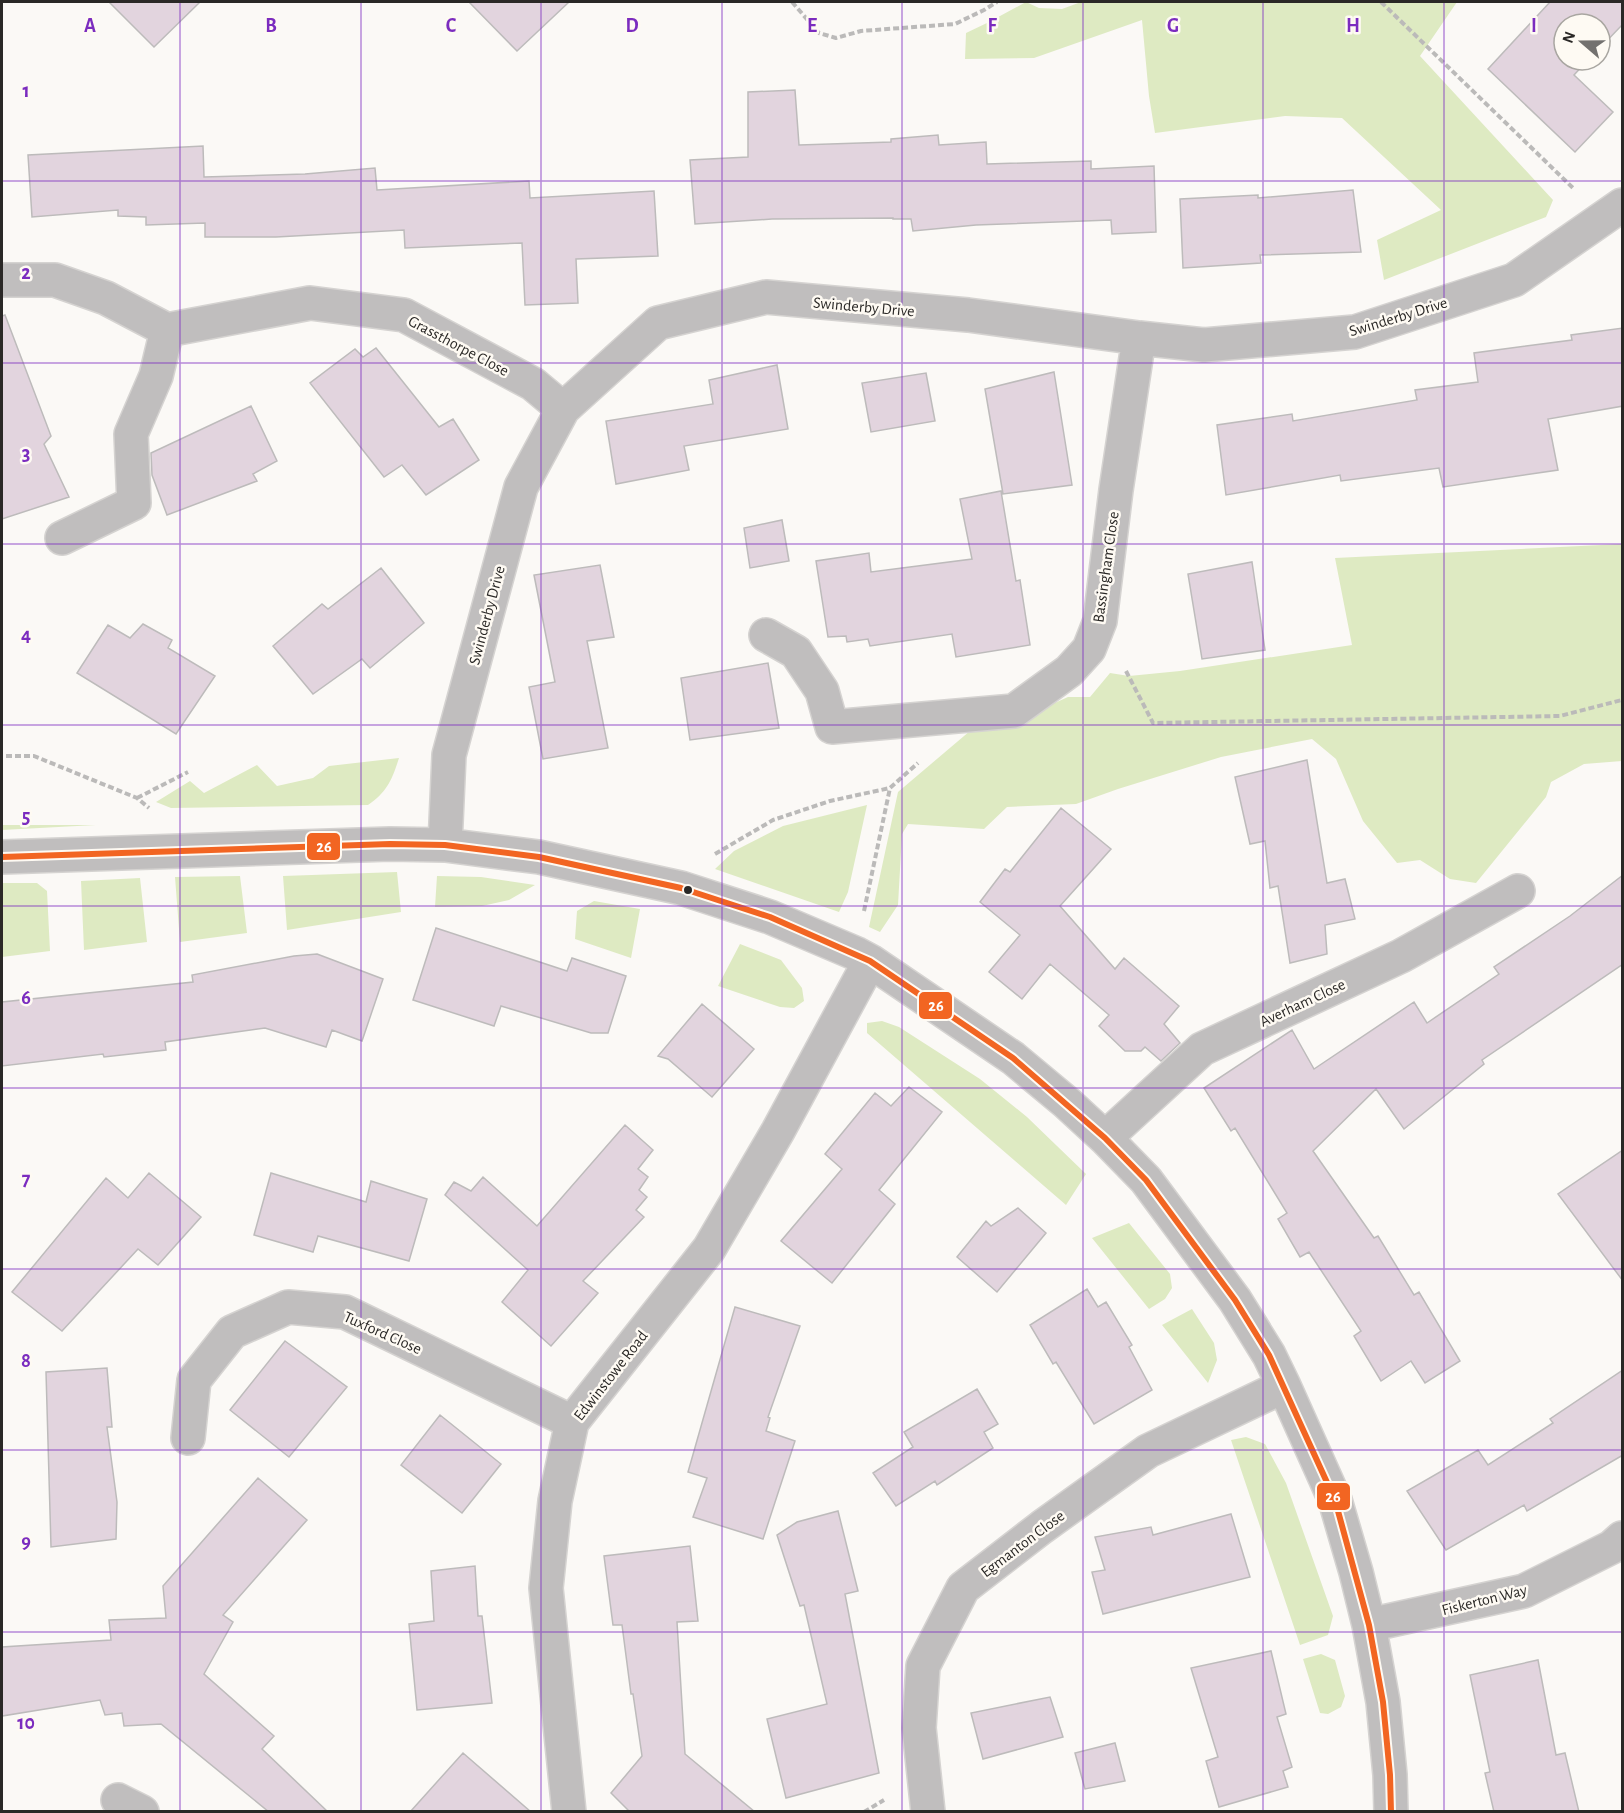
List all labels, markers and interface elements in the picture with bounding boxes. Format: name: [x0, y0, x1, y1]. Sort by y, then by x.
north arrow: [1552, 12, 1612, 72]
text: A: [84, 16, 96, 36]
text: B: [265, 16, 277, 36]
text: C: [446, 16, 457, 36]
text: D: [625, 16, 639, 36]
text: E: [807, 16, 817, 36]
text: F: [987, 16, 997, 36]
text: G: [1167, 16, 1179, 36]
text: H: [1346, 16, 1360, 36]
text: I: [1531, 16, 1537, 36]
text: N: [1559, 29, 1578, 45]
text: 1: [22, 81, 30, 101]
text: 2: [21, 263, 31, 283]
street label: Swinderby Drive: [1347, 294, 1450, 340]
street label: Swinderby Drive: [812, 295, 915, 320]
street label: Grassthorpe Close: [406, 313, 511, 379]
text: 3: [22, 444, 30, 464]
street label: Bassingham Close: [1090, 510, 1122, 624]
street label: Swinderby Drive: [466, 564, 509, 667]
text: 4: [21, 625, 31, 645]
text: 5: [22, 807, 30, 827]
line badge: 26: [306, 832, 341, 861]
text: 26: [316, 839, 332, 855]
unlabelled marker: [682, 884, 694, 896]
street label: Averham Close: [1257, 976, 1348, 1030]
text: 6: [21, 988, 31, 1008]
line badge: 26: [918, 991, 953, 1020]
text: 26: [928, 998, 944, 1014]
text: 7: [22, 1169, 31, 1189]
street label: Tuxford Close: [341, 1309, 424, 1357]
street label: Edwinstowe Road: [571, 1328, 651, 1424]
text: 8: [21, 1351, 31, 1371]
line badge: 26: [1316, 1482, 1351, 1511]
text: 26: [1325, 1489, 1341, 1505]
street label: Egmanton Close: [978, 1507, 1067, 1580]
text: 9: [21, 1532, 31, 1552]
street label: Fiskerton Way: [1440, 1582, 1529, 1619]
text: 10: [17, 1713, 35, 1733]

